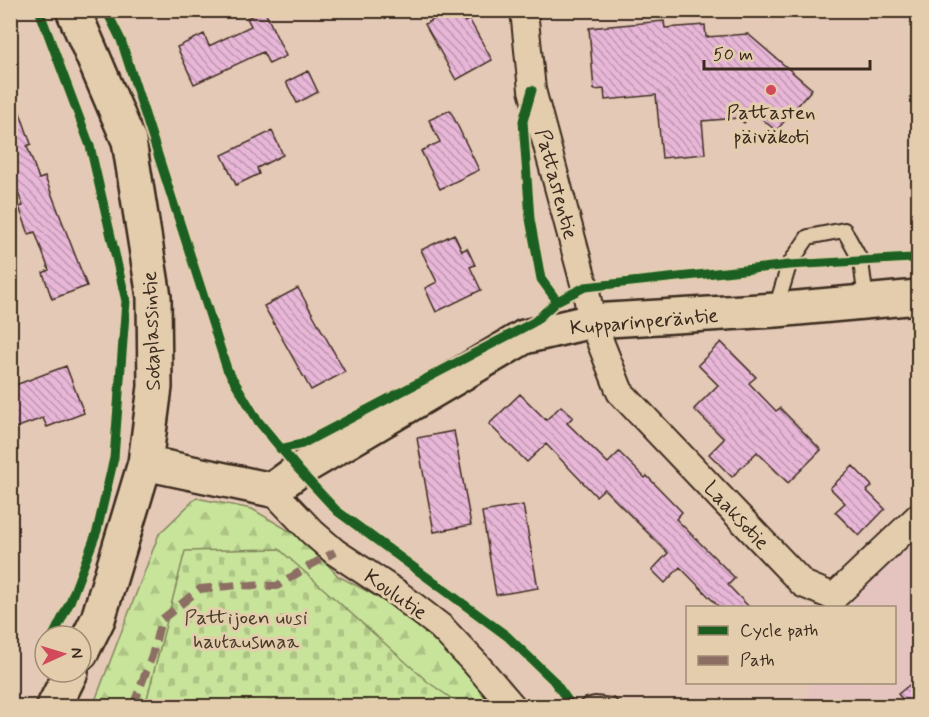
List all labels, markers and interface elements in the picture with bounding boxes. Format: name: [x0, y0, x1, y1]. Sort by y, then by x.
scale bar: [704, 33, 870, 71]
text: 50 m: [713, 43, 753, 67]
marker: Pattasten päiväkoti: [764, 83, 778, 97]
place label: Pattasten päiväkoti: [726, 99, 816, 151]
street label: Pattastentie: [528, 126, 584, 243]
street label: Sotaplassintie: [136, 271, 168, 391]
street label: Kupparinperäntie: [569, 302, 719, 342]
street label: Laaksotie: [697, 475, 775, 556]
street label: Koulutie: [358, 563, 433, 627]
park label: Pattijoen uusi hautausmaa: [184, 604, 308, 656]
legend: [686, 606, 896, 684]
text: Cycle path: [740, 619, 818, 643]
north arrow: [33, 624, 93, 684]
text: N: [66, 647, 87, 659]
text: Path: [740, 649, 775, 673]

